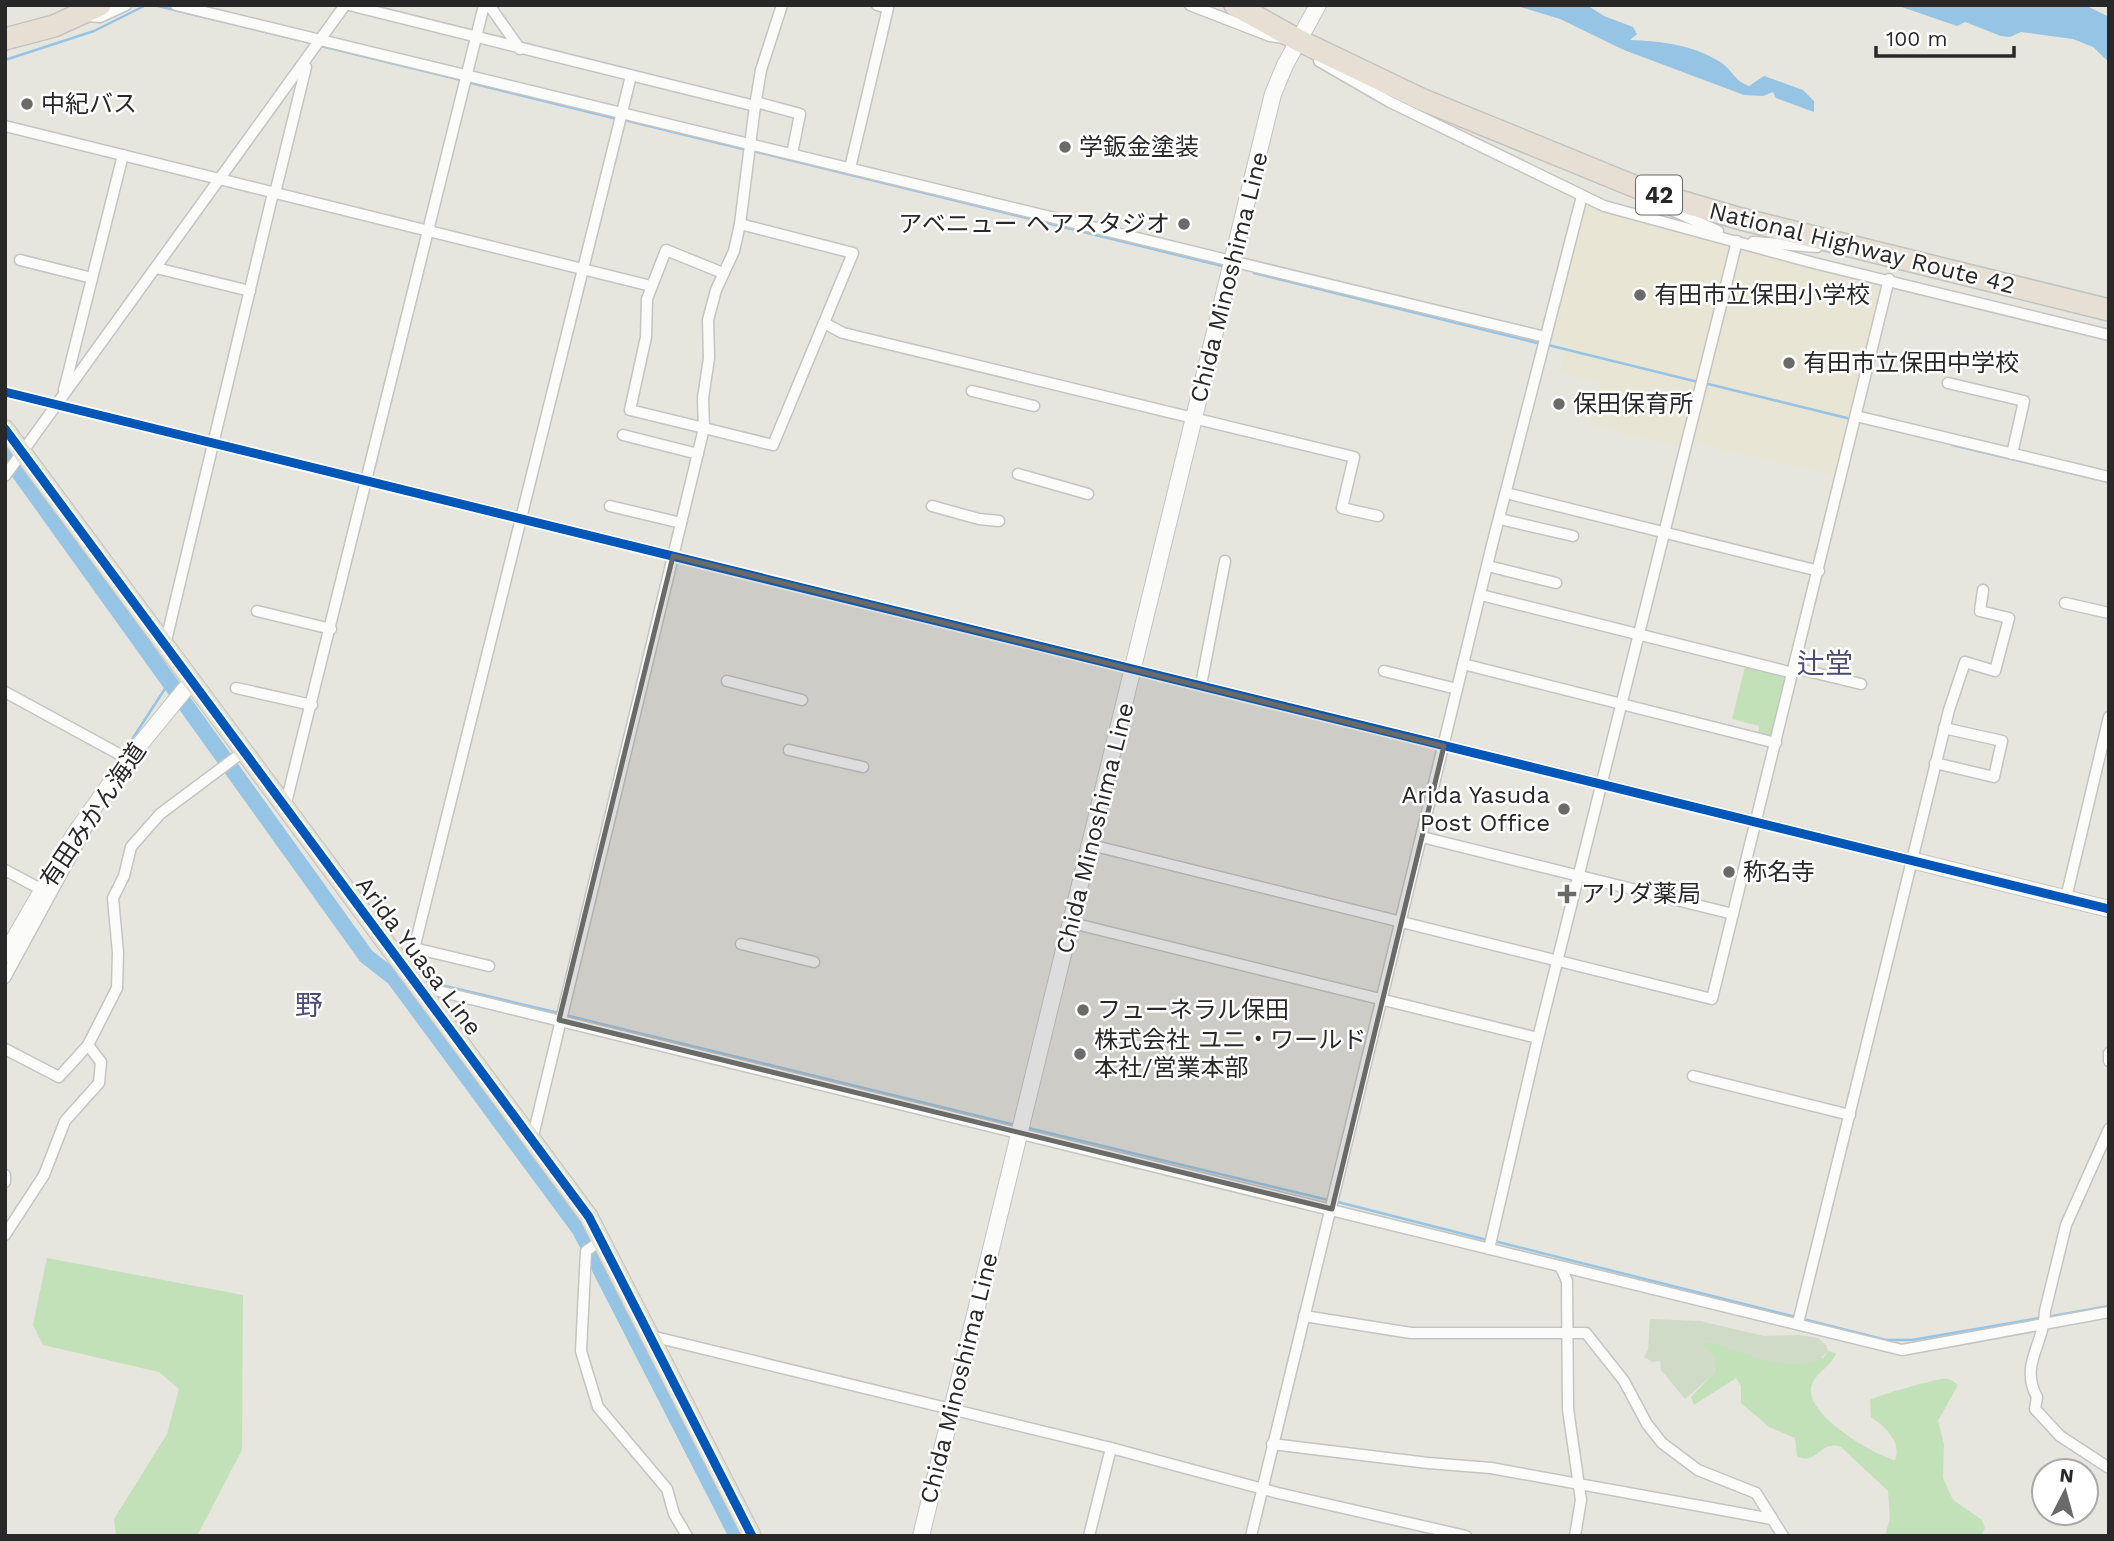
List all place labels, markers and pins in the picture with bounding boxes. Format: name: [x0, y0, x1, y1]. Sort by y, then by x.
place label: 中紀バス: [41, 90, 137, 118]
marker: 中紀バス: [19, 96, 35, 112]
place label: 学鈑金塗装: [1079, 133, 1199, 161]
marker: 学鈑金塗装: [1057, 139, 1073, 155]
place label: アベニュー ヘアスタジオ: [898, 210, 1170, 238]
marker: アベニュー ヘアスタジオ: [1176, 216, 1192, 232]
place label: 有田市立保田小学校: [1654, 281, 1870, 309]
marker: 有田市立保田小学校: [1632, 287, 1648, 303]
place label: 有田市立保田中学校: [1803, 349, 2019, 377]
marker: 有田市立保田中学校: [1781, 355, 1797, 371]
place label: 保田保育所: [1573, 390, 1693, 418]
marker: 保田保育所: [1551, 396, 1567, 412]
place label: Arida Yasuda Post Office: [1401, 781, 1550, 837]
marker: Arida Yasuda Post Office: [1556, 801, 1572, 817]
place label: 称名寺: [1743, 858, 1815, 886]
marker: 称名寺: [1721, 864, 1737, 880]
place label: アリダ薬局: [1581, 880, 1701, 908]
marker: アリダ薬局: [1559, 886, 1575, 902]
place label: フューネラル保田: [1097, 996, 1289, 1024]
marker: フューネラル保田: [1075, 1002, 1091, 1018]
place label: 株式会社 ユニ・ワールド 本社/営業本部: [1094, 1026, 1366, 1082]
marker: 株式会社 ユニ・ワールド 本社/営業本部: [1072, 1046, 1088, 1062]

